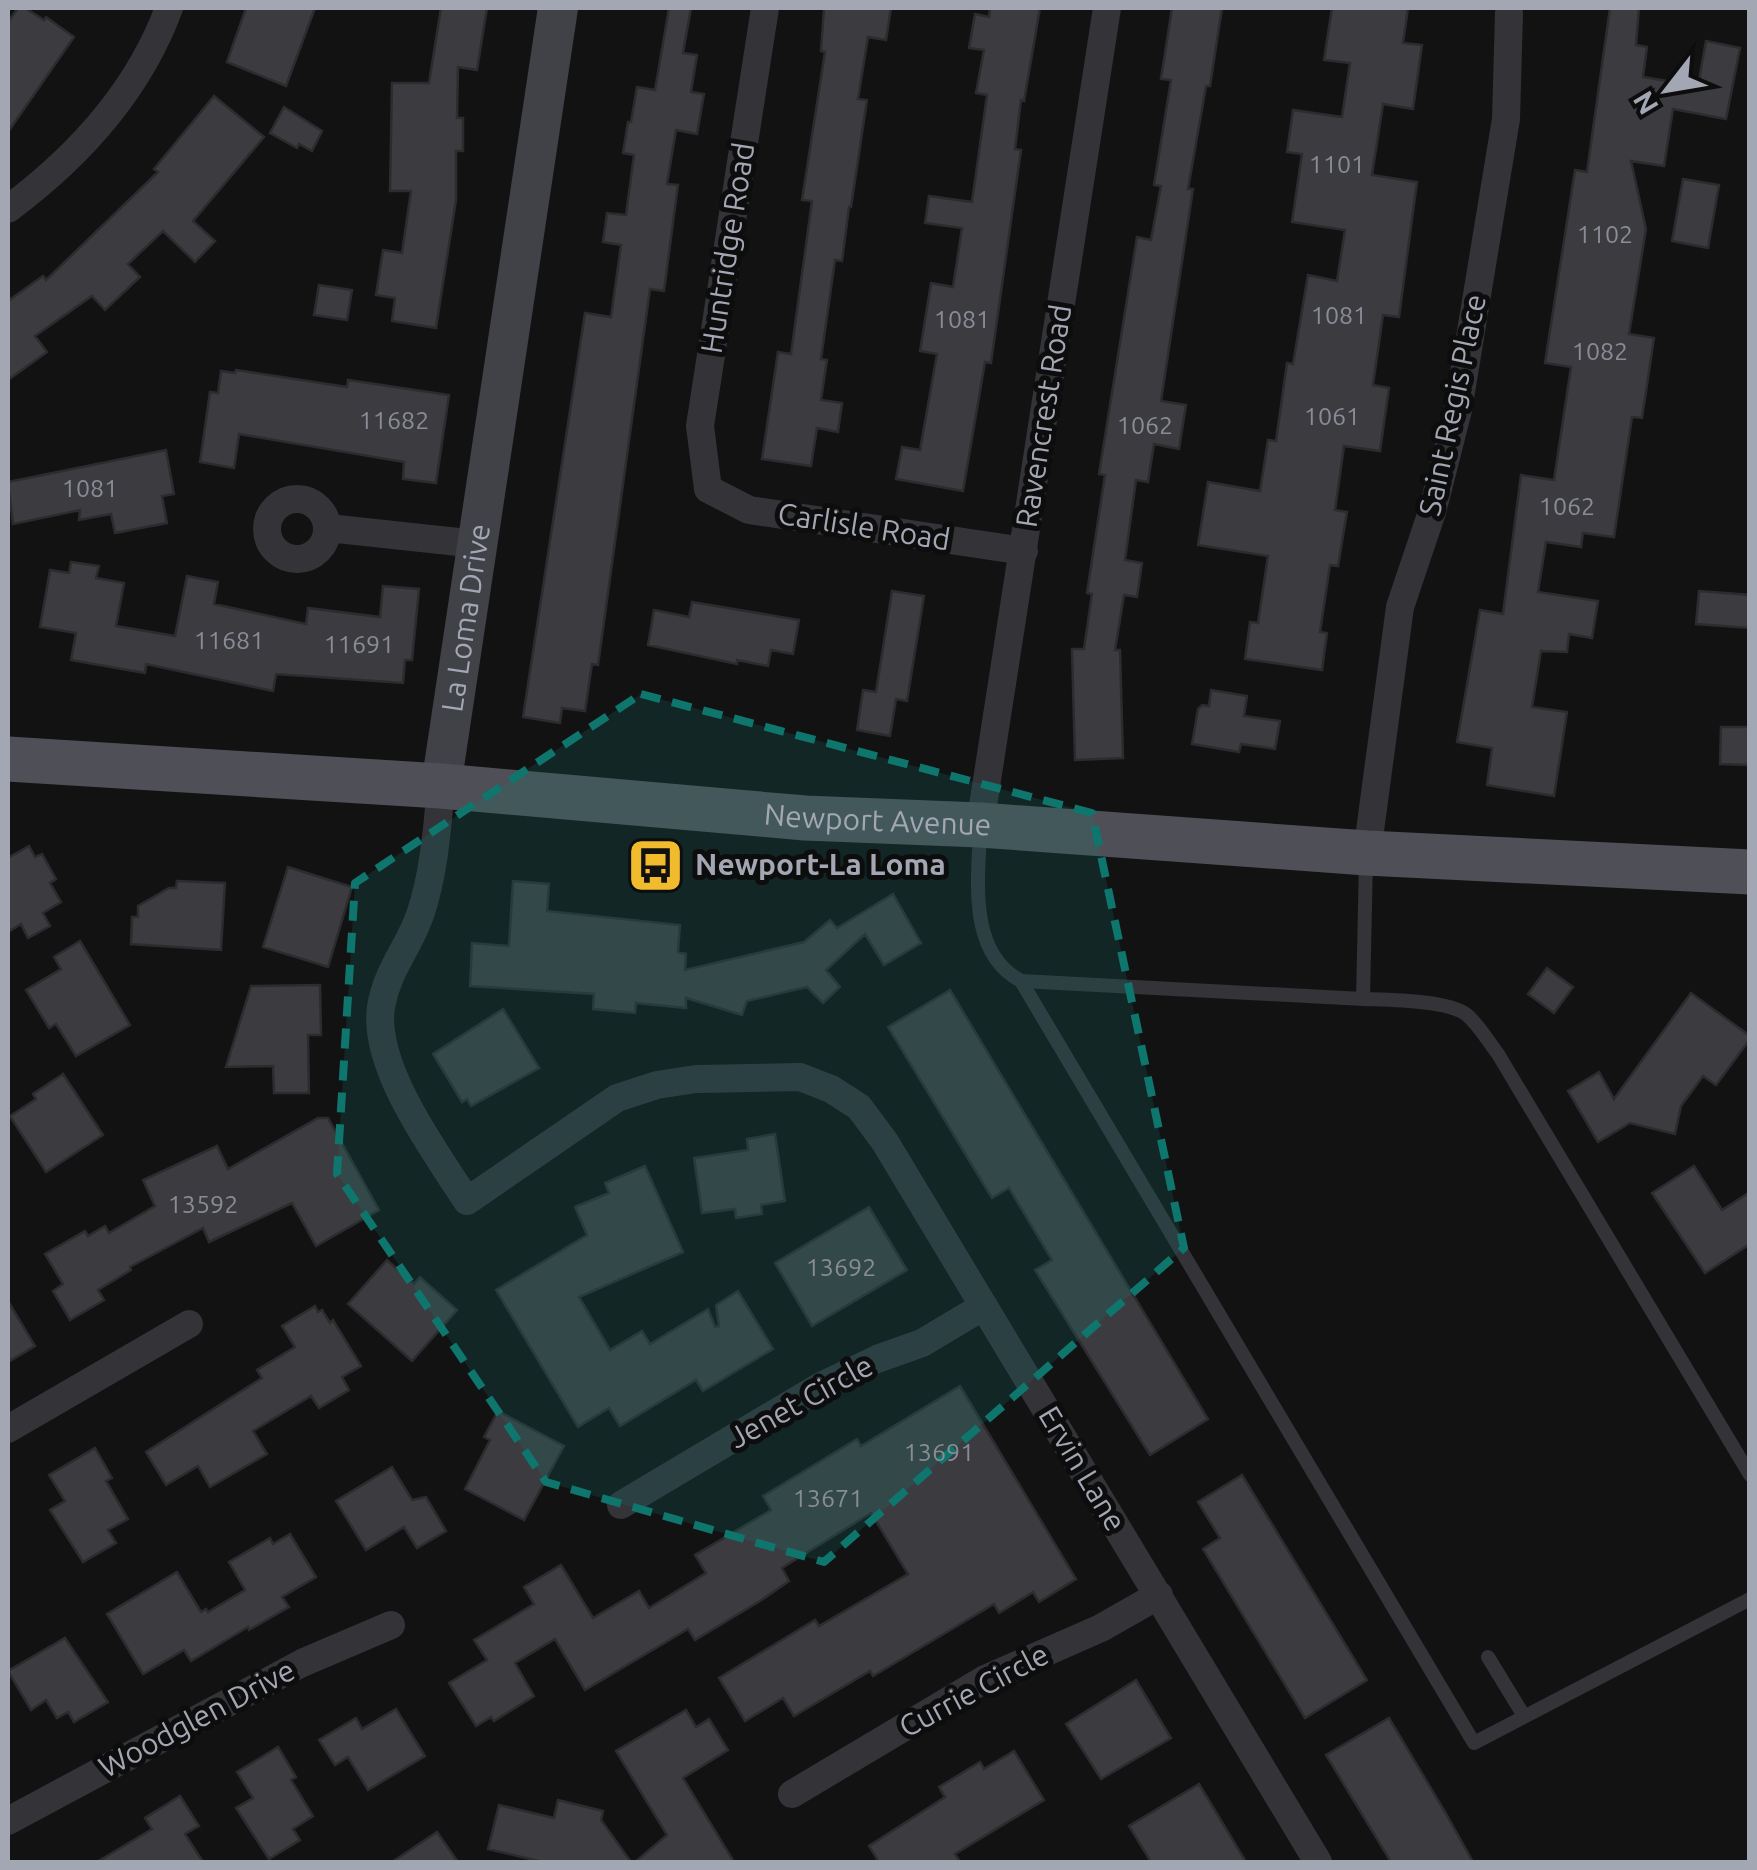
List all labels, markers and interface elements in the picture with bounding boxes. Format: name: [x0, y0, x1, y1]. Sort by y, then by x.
north arrow: [1617, 40, 1717, 140]
text: N: [1626, 86, 1664, 120]
street label: Huntridge Road: [694, 140, 760, 356]
house number: 1101: [1309, 150, 1365, 178]
house number: 1102: [1577, 220, 1633, 248]
street label: Saint Regis Place: [1412, 291, 1492, 519]
house number: 1081: [1311, 301, 1367, 329]
street label: Ravencrest Road: [1009, 302, 1077, 530]
house number: 1081: [934, 305, 990, 333]
house number: 1082: [1572, 337, 1628, 365]
house number: 1061: [1304, 402, 1360, 430]
house number: 11682: [359, 406, 429, 434]
house number: 1062: [1117, 411, 1173, 439]
house number: 1081: [62, 474, 118, 502]
house number: 1062: [1539, 492, 1595, 520]
street label: Carlisle Road: [776, 496, 953, 556]
street label: La Loma Drive: [434, 521, 496, 714]
house number: 11681: [194, 626, 264, 654]
house number: 11691: [324, 630, 394, 658]
street label: Newport Avenue: [763, 796, 993, 842]
bus stop icon: Newport-La Loma: [626, 835, 686, 895]
place label: Newport-La Loma: [695, 847, 946, 881]
house number: 13592: [168, 1190, 238, 1218]
house number: 13692: [806, 1253, 876, 1281]
street label: Jenet Circle: [723, 1348, 878, 1455]
street label: Ervin Lane: [1032, 1400, 1133, 1537]
house number: 13691: [904, 1438, 974, 1466]
house number: 13671: [793, 1484, 863, 1512]
street label: Currie Circle: [893, 1637, 1054, 1744]
street label: Woodglen Drive: [93, 1652, 300, 1784]

